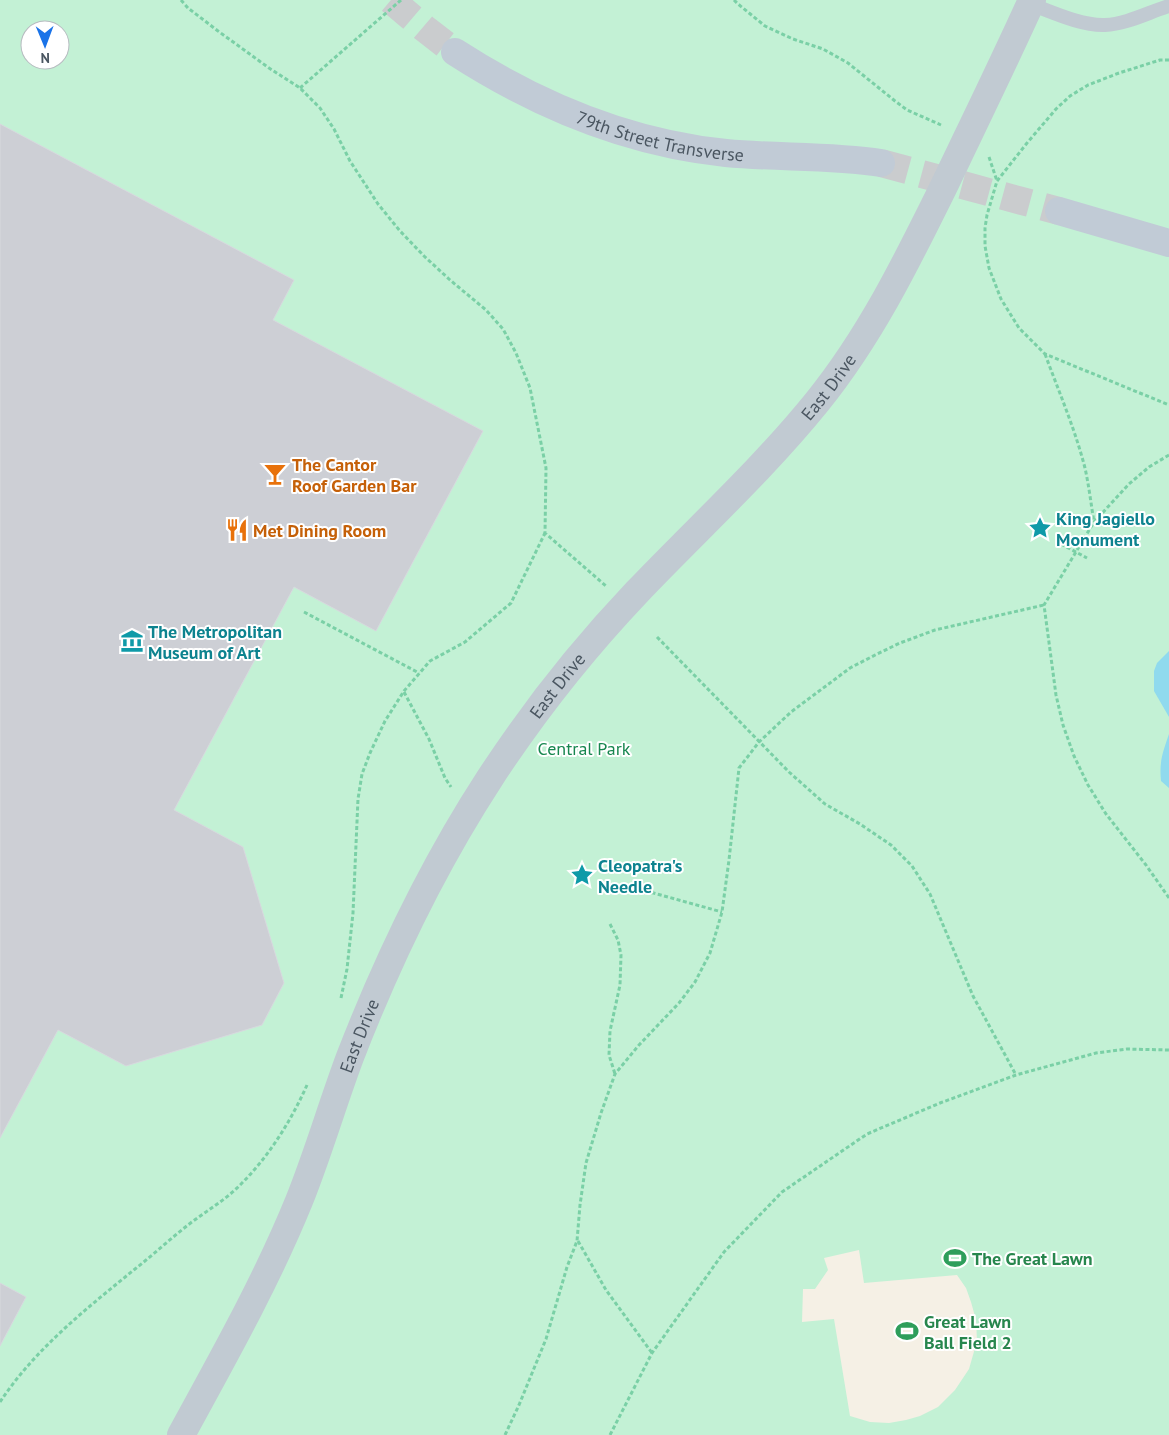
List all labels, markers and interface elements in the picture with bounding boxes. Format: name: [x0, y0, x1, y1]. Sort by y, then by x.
north arrow: [20, 20, 70, 70]
text: N: [40, 49, 50, 67]
street label: 79th Street Transverse: [573, 105, 745, 166]
street label: East Drive: [796, 349, 861, 425]
place label: The Cantor Roof Garden Bar: [292, 453, 417, 497]
bar icon: The Cantor Roof Garden Bar: [262, 461, 288, 487]
place label: King Jagiello Monument: [1056, 507, 1155, 551]
place icon: King Jagiello Monument: [1027, 515, 1053, 541]
restaurant icon: Met Dining Room: [224, 517, 250, 543]
place label: Met Dining Room: [253, 519, 386, 542]
place label: The Metropolitan Museum of Art: [148, 620, 282, 664]
museum icon: The Metropolitan Museum of Art: [119, 628, 145, 654]
street label: East Drive: [524, 648, 590, 723]
park label: Central Park: [538, 737, 631, 760]
place label: Cleopatra's Needle: [598, 854, 683, 898]
place icon: Cleopatra's Needle: [569, 862, 595, 888]
street label: East Drive: [334, 995, 384, 1076]
sports icon: The Great Lawn: [942, 1245, 968, 1271]
place label: The Great Lawn: [972, 1247, 1093, 1270]
place label: Great Lawn Ball Field 2: [924, 1310, 1012, 1354]
sports icon: Great Lawn Ball Field 2: [894, 1318, 920, 1344]

